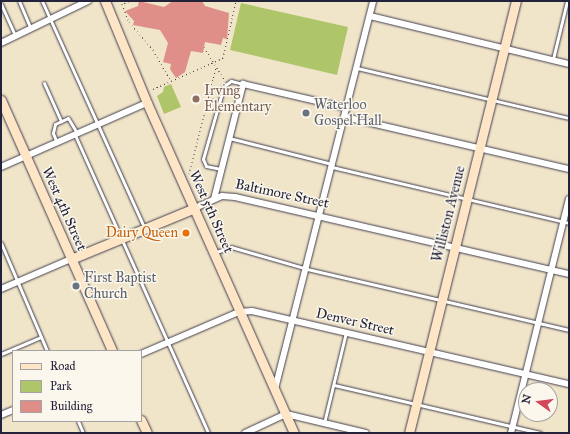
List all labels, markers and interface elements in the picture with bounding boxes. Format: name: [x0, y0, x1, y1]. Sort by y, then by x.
place label: Irving Elementary: [204, 83, 271, 116]
marker: Irving Elementary: [191, 94, 201, 104]
place label: Waterloo Gospel Hall: [314, 97, 382, 130]
marker: Waterloo Gospel Hall: [301, 108, 311, 118]
street label: West 4th Street: [38, 164, 90, 254]
street label: Williston Avenue: [429, 164, 469, 264]
street label: West 5th Street: [185, 168, 237, 256]
street label: Baltimore Street: [234, 176, 330, 212]
place label: Dairy Queen: [106, 225, 178, 241]
marker: Dairy Queen: [181, 228, 191, 238]
place label: First Baptist Church: [84, 270, 156, 302]
marker: First Baptist Church: [71, 281, 81, 291]
street label: Denver Street: [314, 305, 396, 339]
legend: [12, 350, 142, 422]
text: Road: [50, 359, 76, 373]
text: Park: [50, 379, 72, 393]
north arrow: [518, 382, 558, 422]
text: N: [519, 393, 534, 405]
text: Building: [50, 399, 92, 413]

